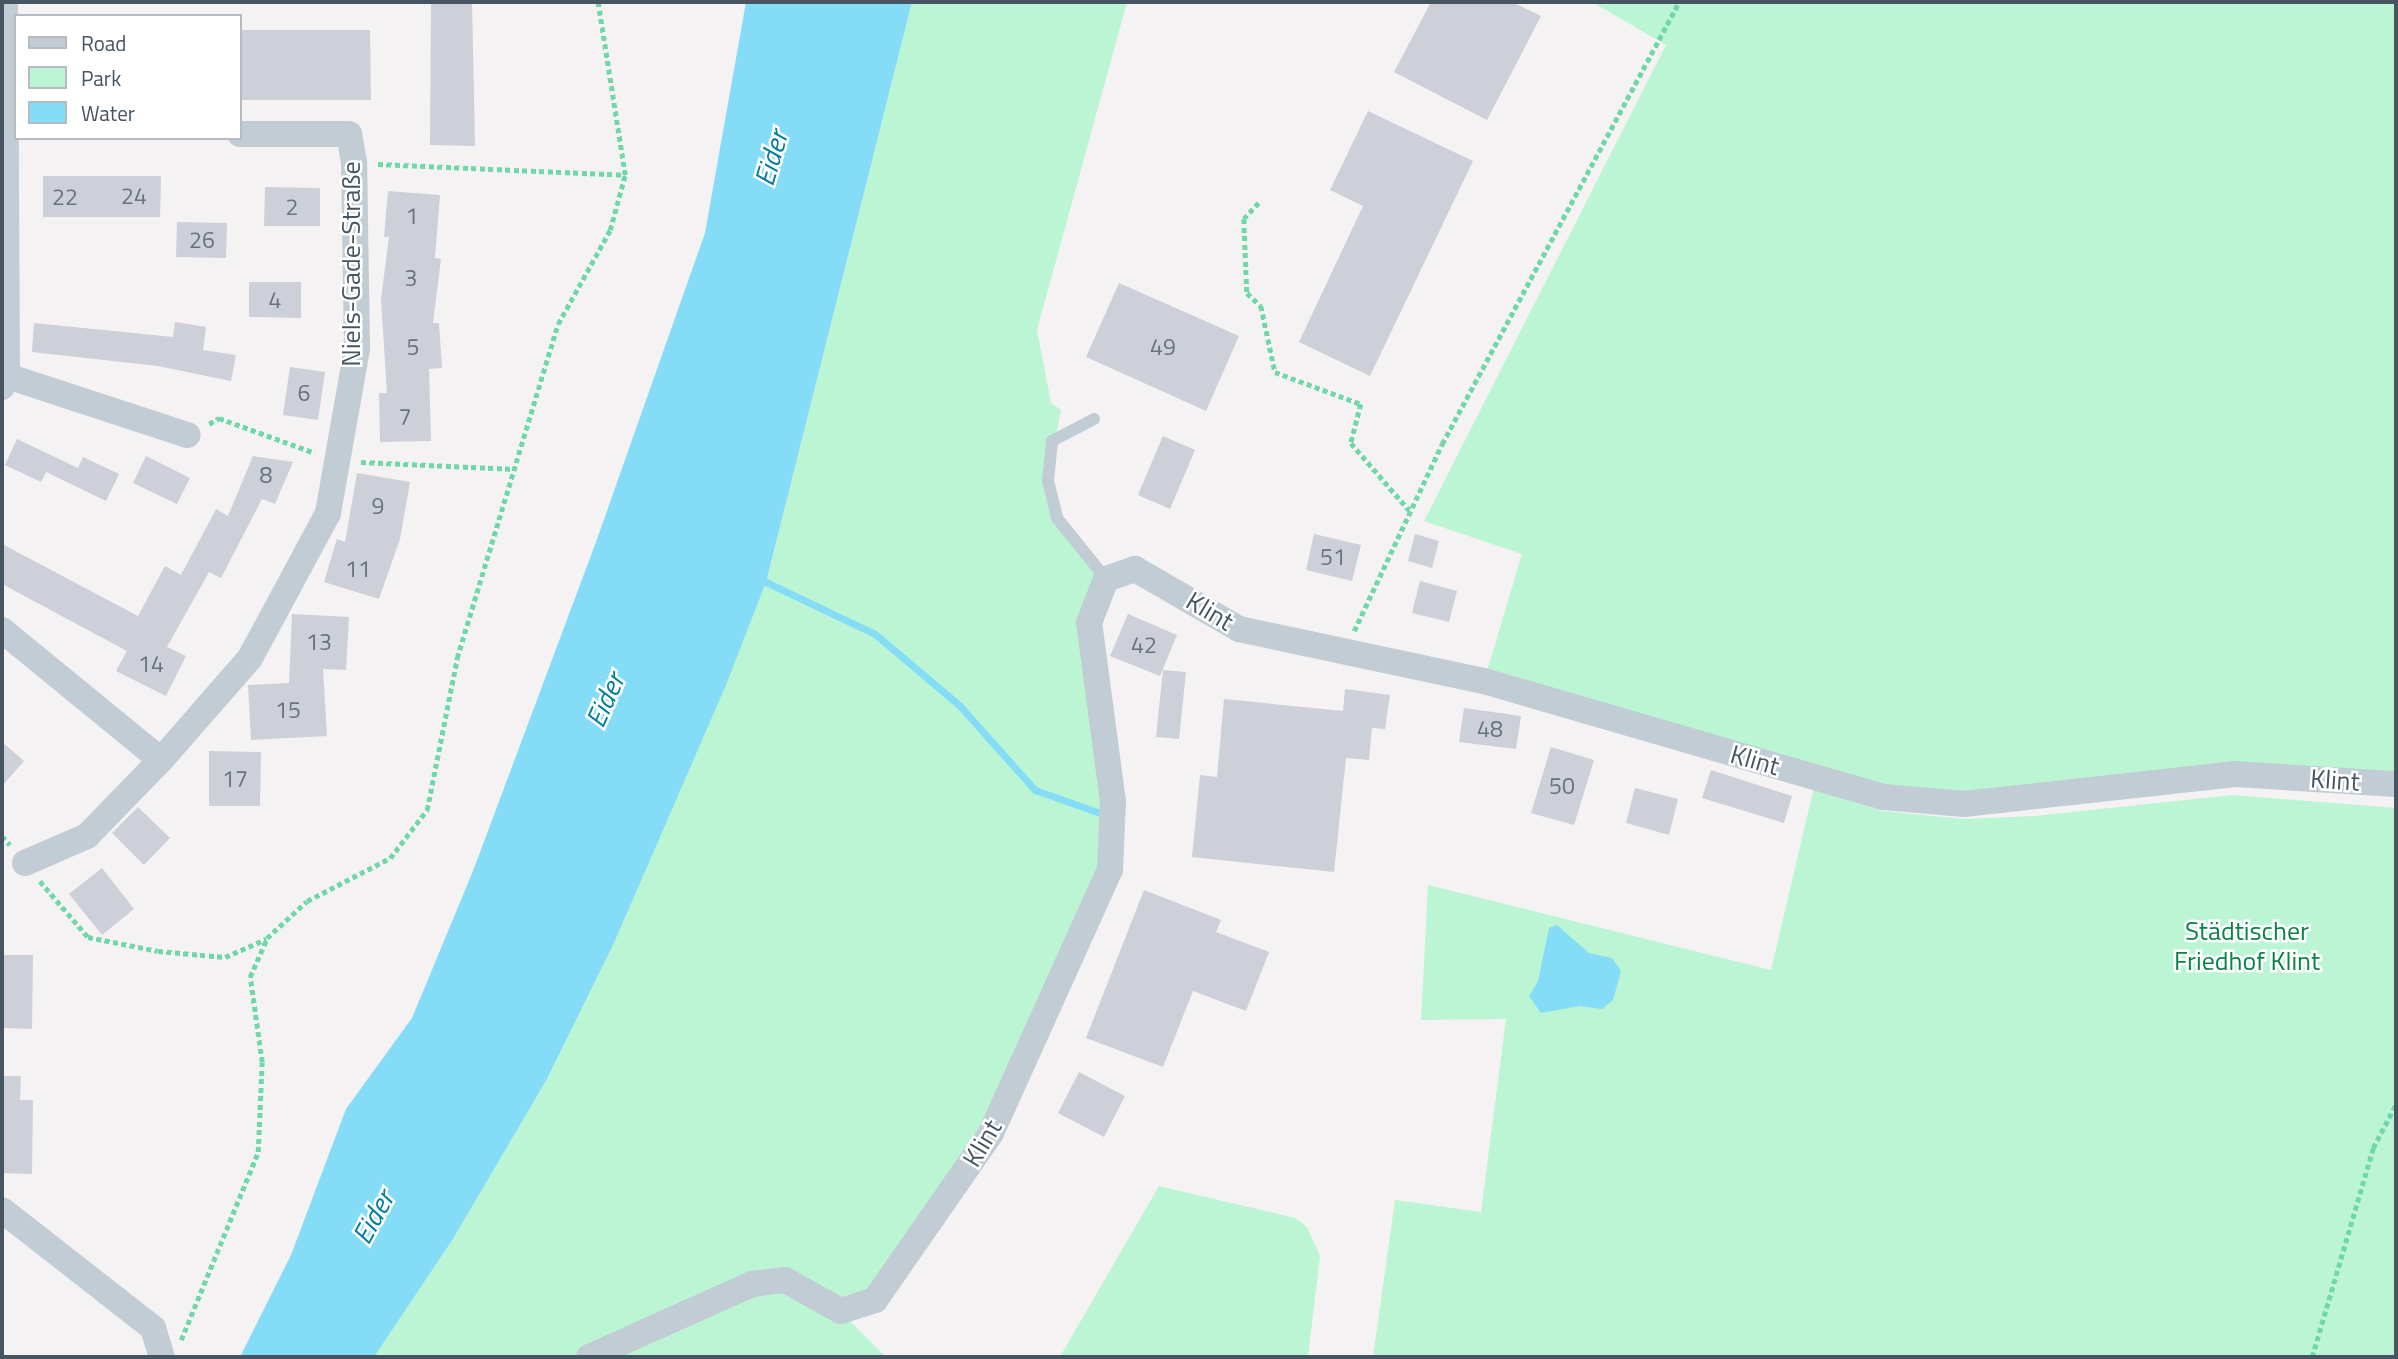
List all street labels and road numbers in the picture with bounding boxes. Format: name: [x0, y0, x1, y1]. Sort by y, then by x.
street label: Niels-Gade-Straße: [335, 161, 367, 367]
street label: Klint: [1181, 585, 1239, 637]
street label: Klint: [1727, 738, 1783, 782]
street label: Klint: [2309, 763, 2361, 797]
street label: Klint: [956, 1114, 1008, 1172]

